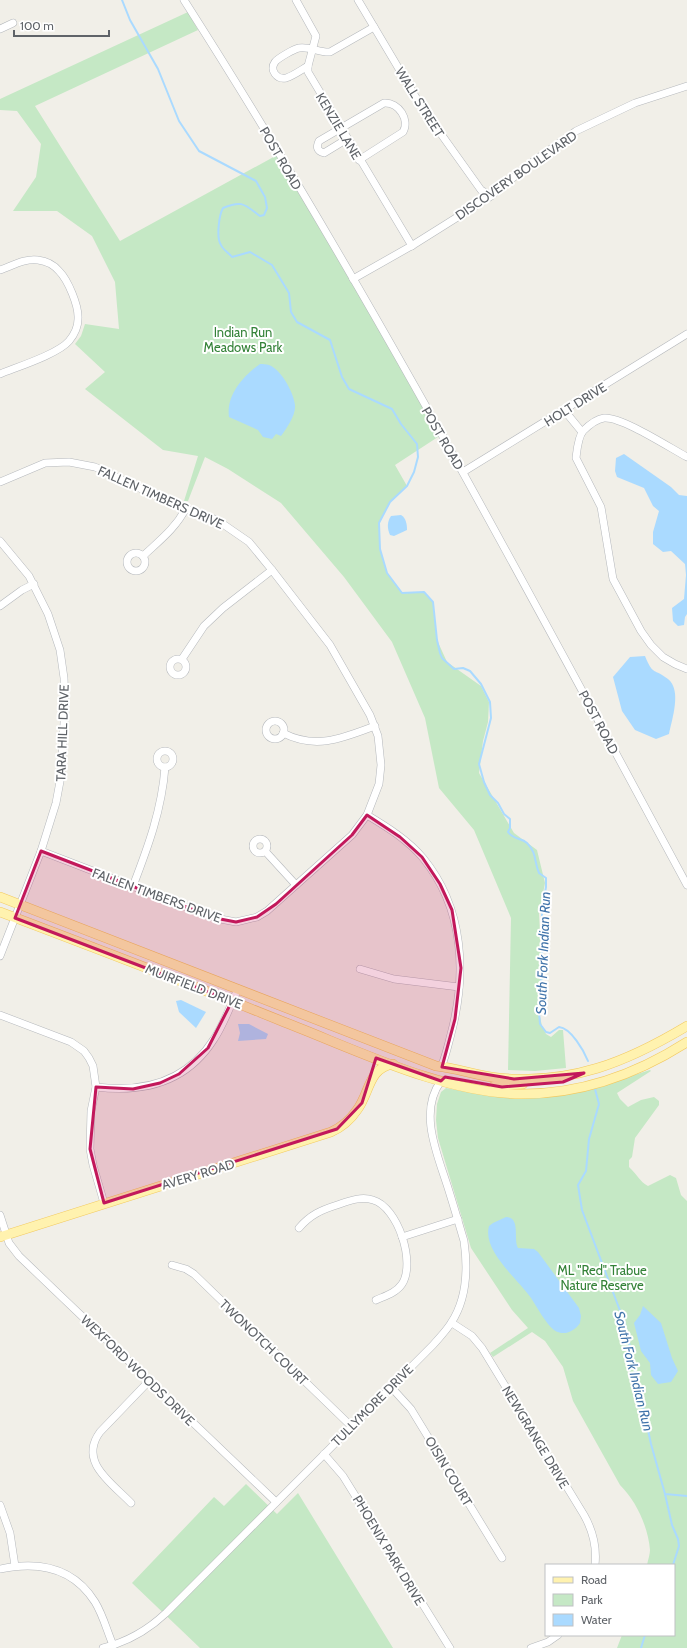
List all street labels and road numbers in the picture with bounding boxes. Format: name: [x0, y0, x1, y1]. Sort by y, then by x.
street label: WALL STREET: [392, 64, 448, 140]
street label: KENZIE LANE: [313, 90, 365, 162]
street label: POST ROAD: [257, 124, 305, 192]
street label: DISCOVERY BOULEVARD: [452, 127, 580, 223]
street label: HOLT DRIVE: [541, 379, 609, 429]
street label: POST ROAD: [419, 404, 467, 472]
street label: FALLEN TIMBERS DRIVE: [96, 462, 226, 532]
street label: TARA HILL DRIVE: [52, 684, 72, 782]
street label: POST ROAD: [575, 687, 623, 757]
street label: FALLEN TIMBERS DRIVE: [90, 864, 224, 926]
street label: MUIRFIELD DRIVE: [143, 960, 245, 1012]
street label: AVERY ROAD: [159, 1155, 237, 1193]
street label: TWONOTCH COURT: [217, 1296, 312, 1388]
street label: WEXFORD WOODS DRIVE: [78, 1311, 198, 1429]
street label: TULLYMORE DRIVE: [328, 1361, 416, 1449]
street label: NEWGRANGE DRIVE: [499, 1383, 573, 1491]
street label: OISIN COURT: [422, 1433, 476, 1509]
street label: PHOENIX PARK DRIVE: [350, 1492, 428, 1608]

